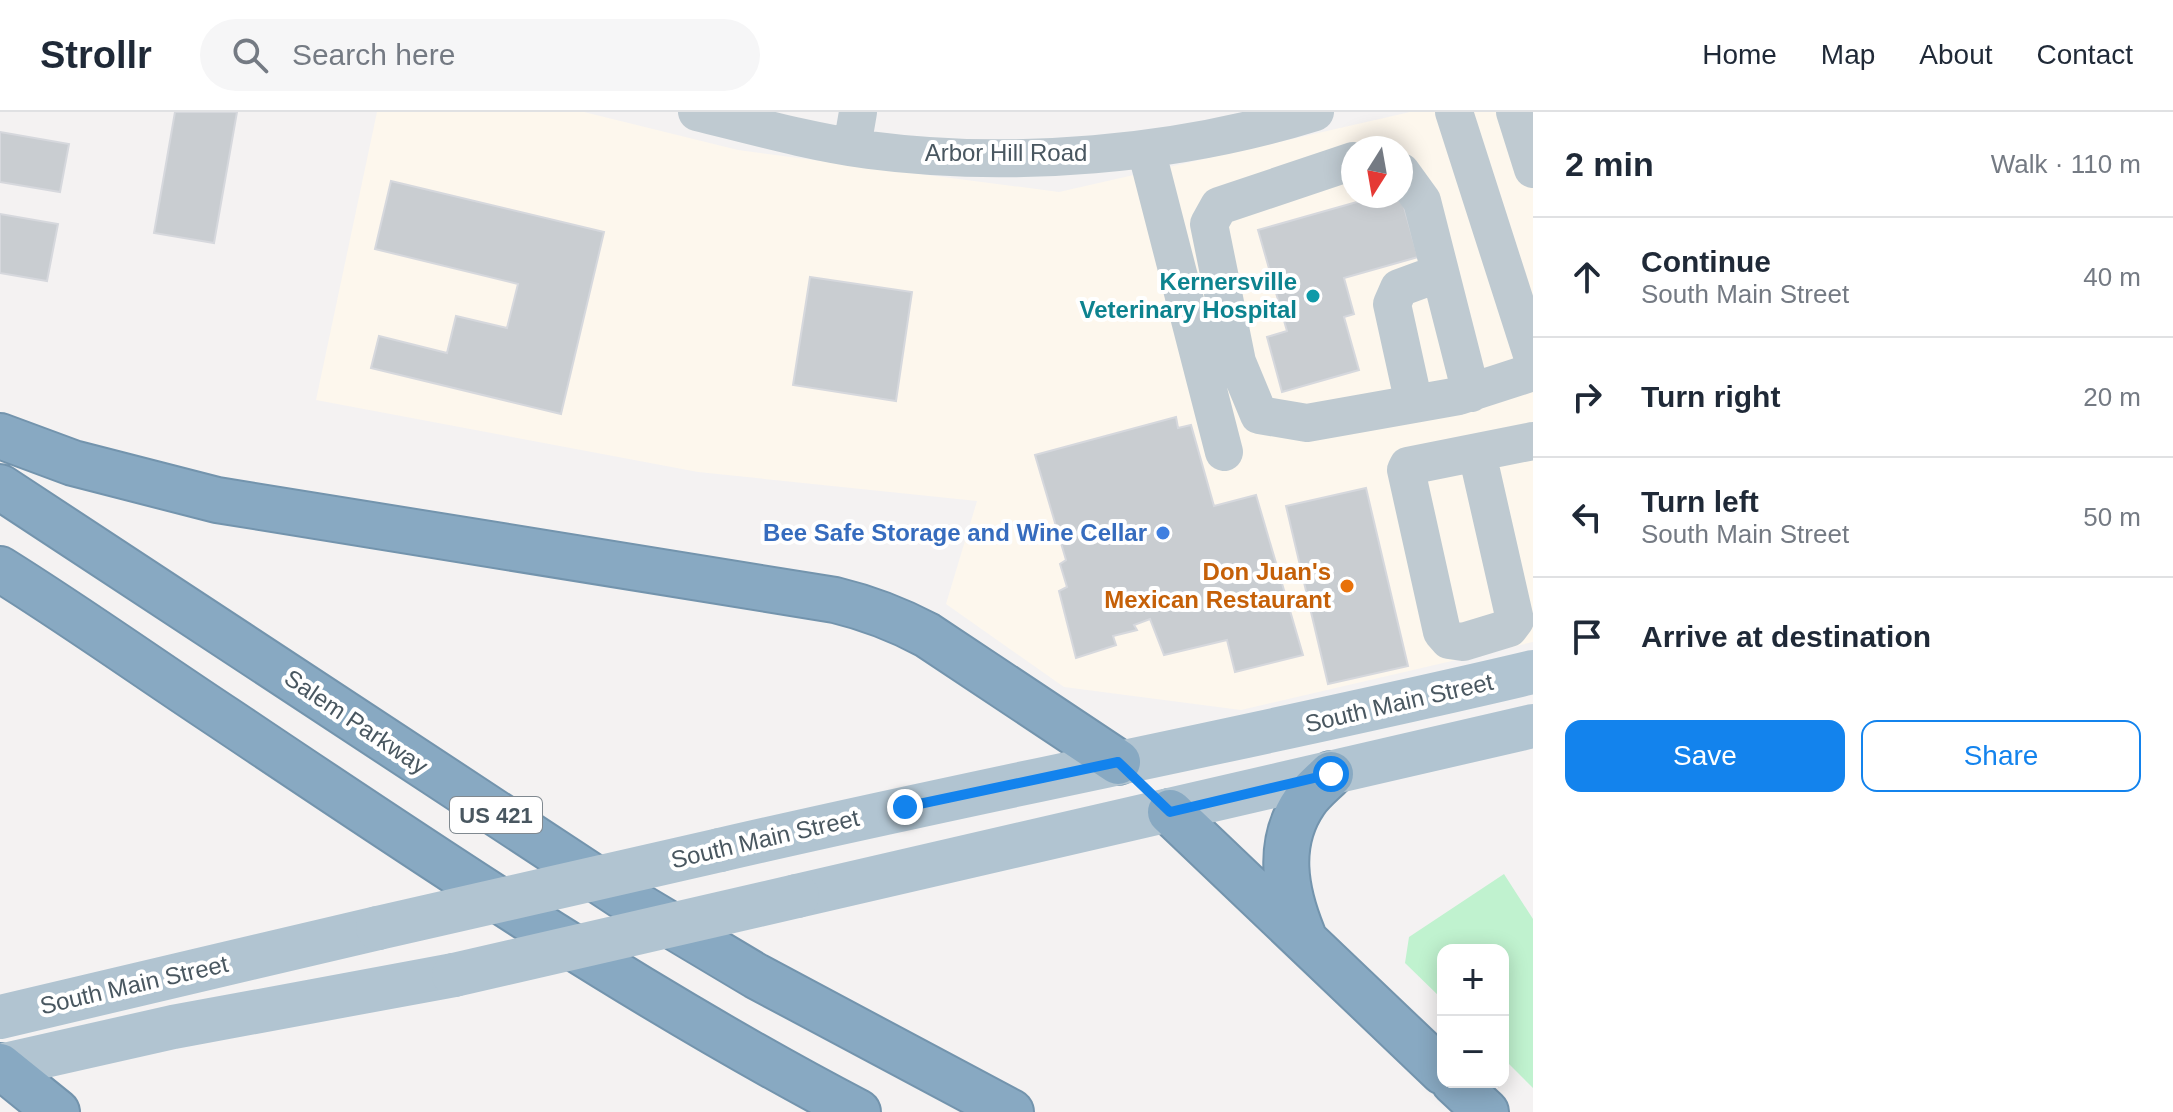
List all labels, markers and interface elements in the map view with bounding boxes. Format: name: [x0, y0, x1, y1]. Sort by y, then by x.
search box: [200, 19, 760, 91]
icon: search: [228, 33, 272, 77]
text: Strollr: [40, 34, 152, 76]
text: Search here: [292, 38, 455, 71]
text: Home: [1702, 39, 1777, 70]
text: Map: [1821, 39, 1875, 70]
text: About: [1919, 39, 1993, 70]
text: Contact: [2037, 39, 2133, 70]
north arrow: [1341, 136, 1413, 208]
street label: Arbor Hill Road: [925, 139, 1087, 166]
text: 2 min: [1565, 145, 1654, 183]
text: Walk · 110 m: [1991, 149, 2141, 179]
text: Continue: [1641, 245, 1771, 278]
icon: ahead: [1565, 255, 1609, 299]
text: 40 m: [2083, 262, 2141, 292]
place label: Kernersville Veterinary Hospital: [1080, 268, 1297, 323]
text: South Main Street: [1641, 279, 1849, 309]
marker: Kernersville Veterinary Hospital: [1304, 287, 1322, 305]
icon: right: [1565, 375, 1609, 419]
text: Turn right: [1641, 380, 1780, 413]
text: 20 m: [2083, 382, 2141, 412]
text: Turn left: [1641, 485, 1759, 518]
icon: left: [1565, 495, 1609, 539]
text: 50 m: [2083, 502, 2141, 532]
place label: Bee Safe Storage and Wine Cellar: [763, 519, 1147, 546]
text: South Main Street: [1641, 519, 1849, 549]
marker: Bee Safe Storage and Wine Cellar: [1154, 524, 1172, 542]
place label: Don Juan's Mexican Restaurant: [1104, 558, 1331, 613]
marker: Don Juan's Mexican Restaurant: [1338, 577, 1356, 595]
icon: arrive: [1565, 615, 1609, 659]
text: Arrive at destination: [1641, 620, 1931, 653]
street label: Salem Parkway: [280, 664, 433, 779]
street label: South Main Street: [1302, 668, 1496, 737]
button: Save: [1565, 720, 1845, 792]
button: Share: [1861, 720, 2141, 792]
route start: [1313, 756, 1349, 792]
route end: [887, 789, 923, 825]
road number: US 421: [450, 797, 542, 833]
street label: South Main Street: [668, 804, 862, 873]
map controls: [1437, 944, 1509, 1088]
button: +: [1437, 944, 1509, 1016]
street label: South Main Street: [37, 950, 231, 1019]
button: −: [1437, 1016, 1509, 1088]

